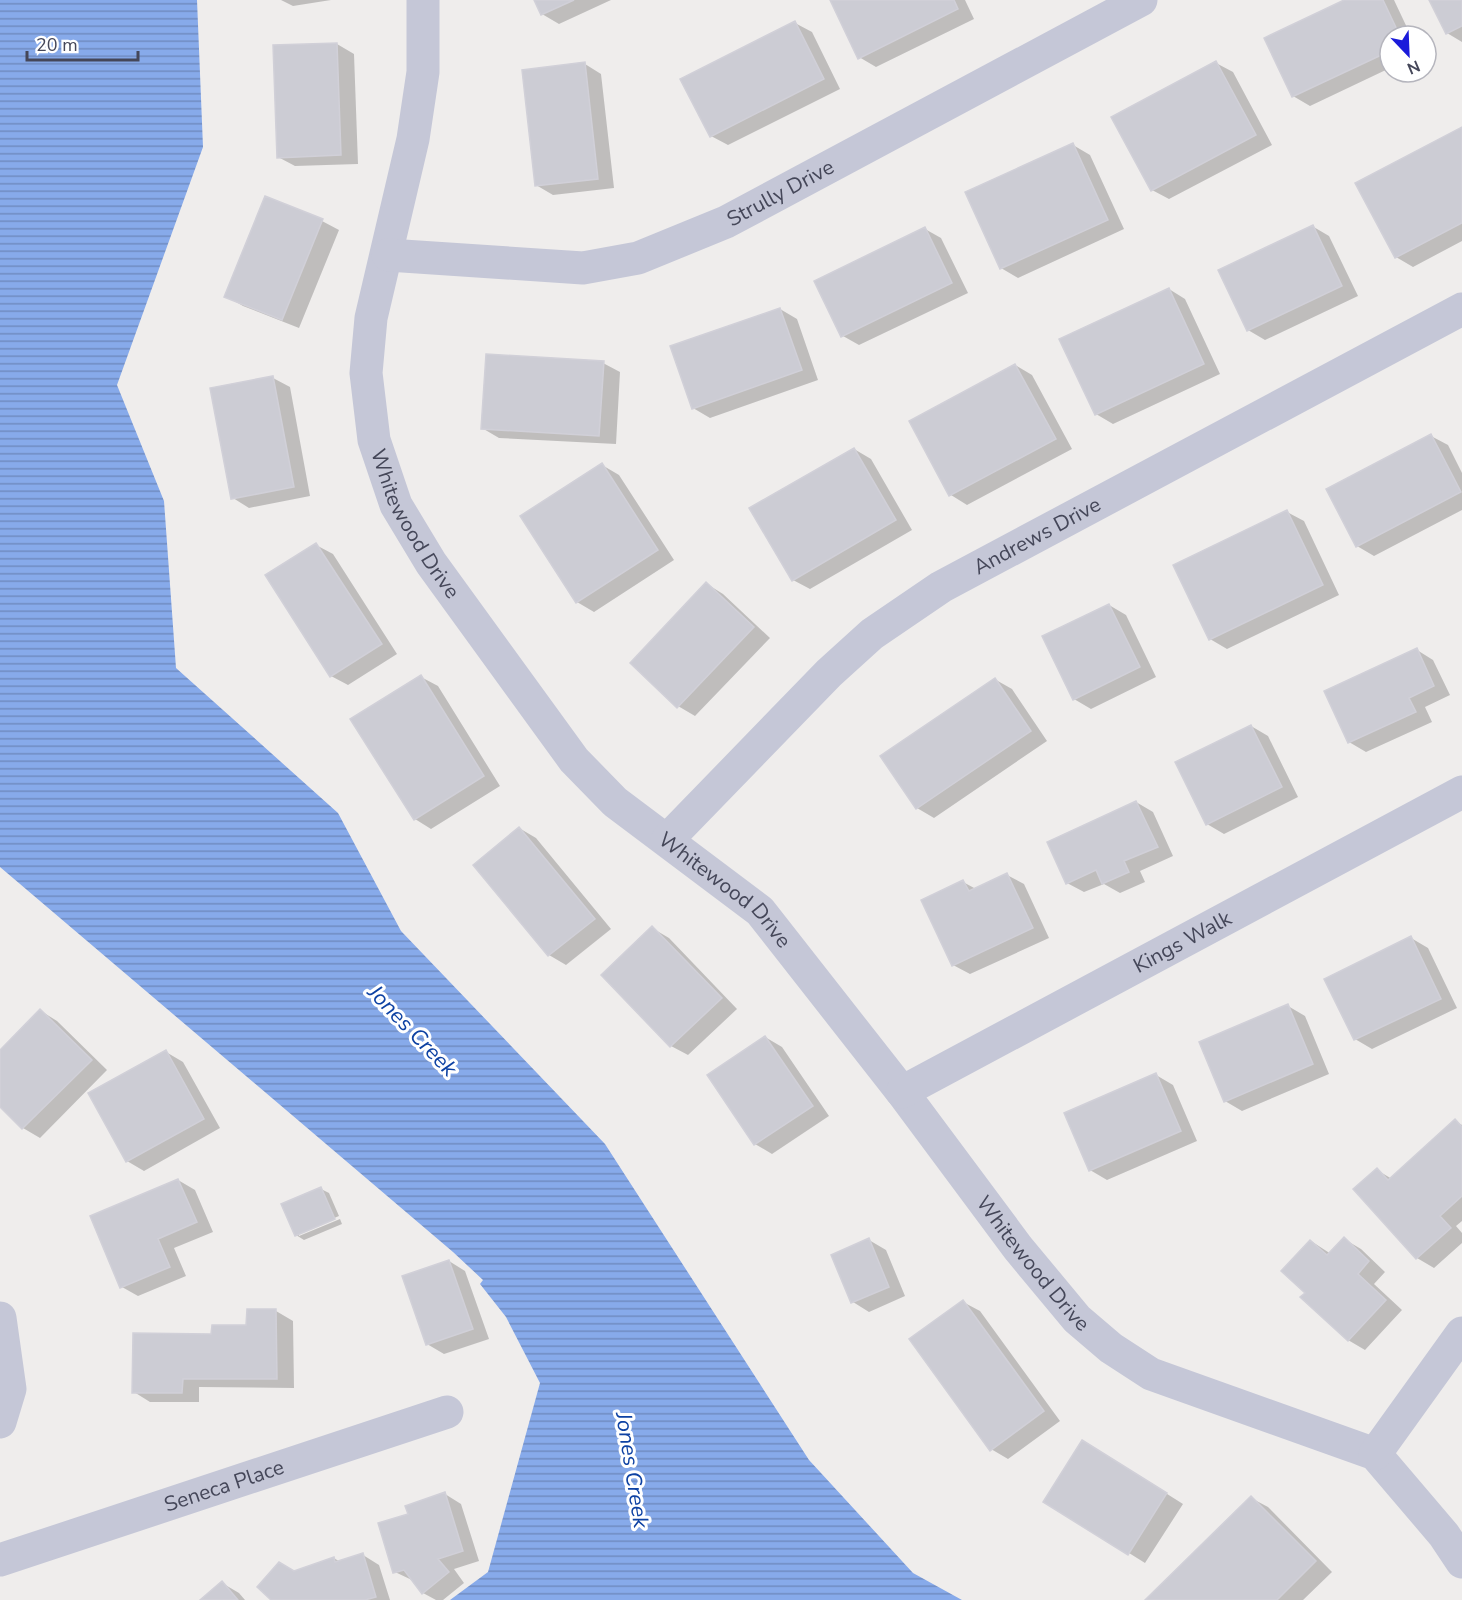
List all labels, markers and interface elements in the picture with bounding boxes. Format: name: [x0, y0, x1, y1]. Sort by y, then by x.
scale bar: [27, 24, 138, 62]
north arrow: [1378, 24, 1438, 84]
text: 20 m: [36, 33, 78, 57]
text: N: [1404, 54, 1423, 79]
street label: Strully Drive: [722, 153, 839, 233]
street label: Whitewood Drive: [364, 445, 466, 604]
street label: Andrews Drive: [968, 490, 1106, 581]
street label: Whitewood Drive: [653, 826, 798, 954]
street label: Kings Walk: [1128, 904, 1237, 980]
water label: Jones Creek: [360, 978, 464, 1084]
street label: Whitewood Drive: [970, 1190, 1095, 1338]
water label: Jones Creek: [608, 1409, 656, 1531]
street label: Seneca Place: [160, 1453, 288, 1519]

